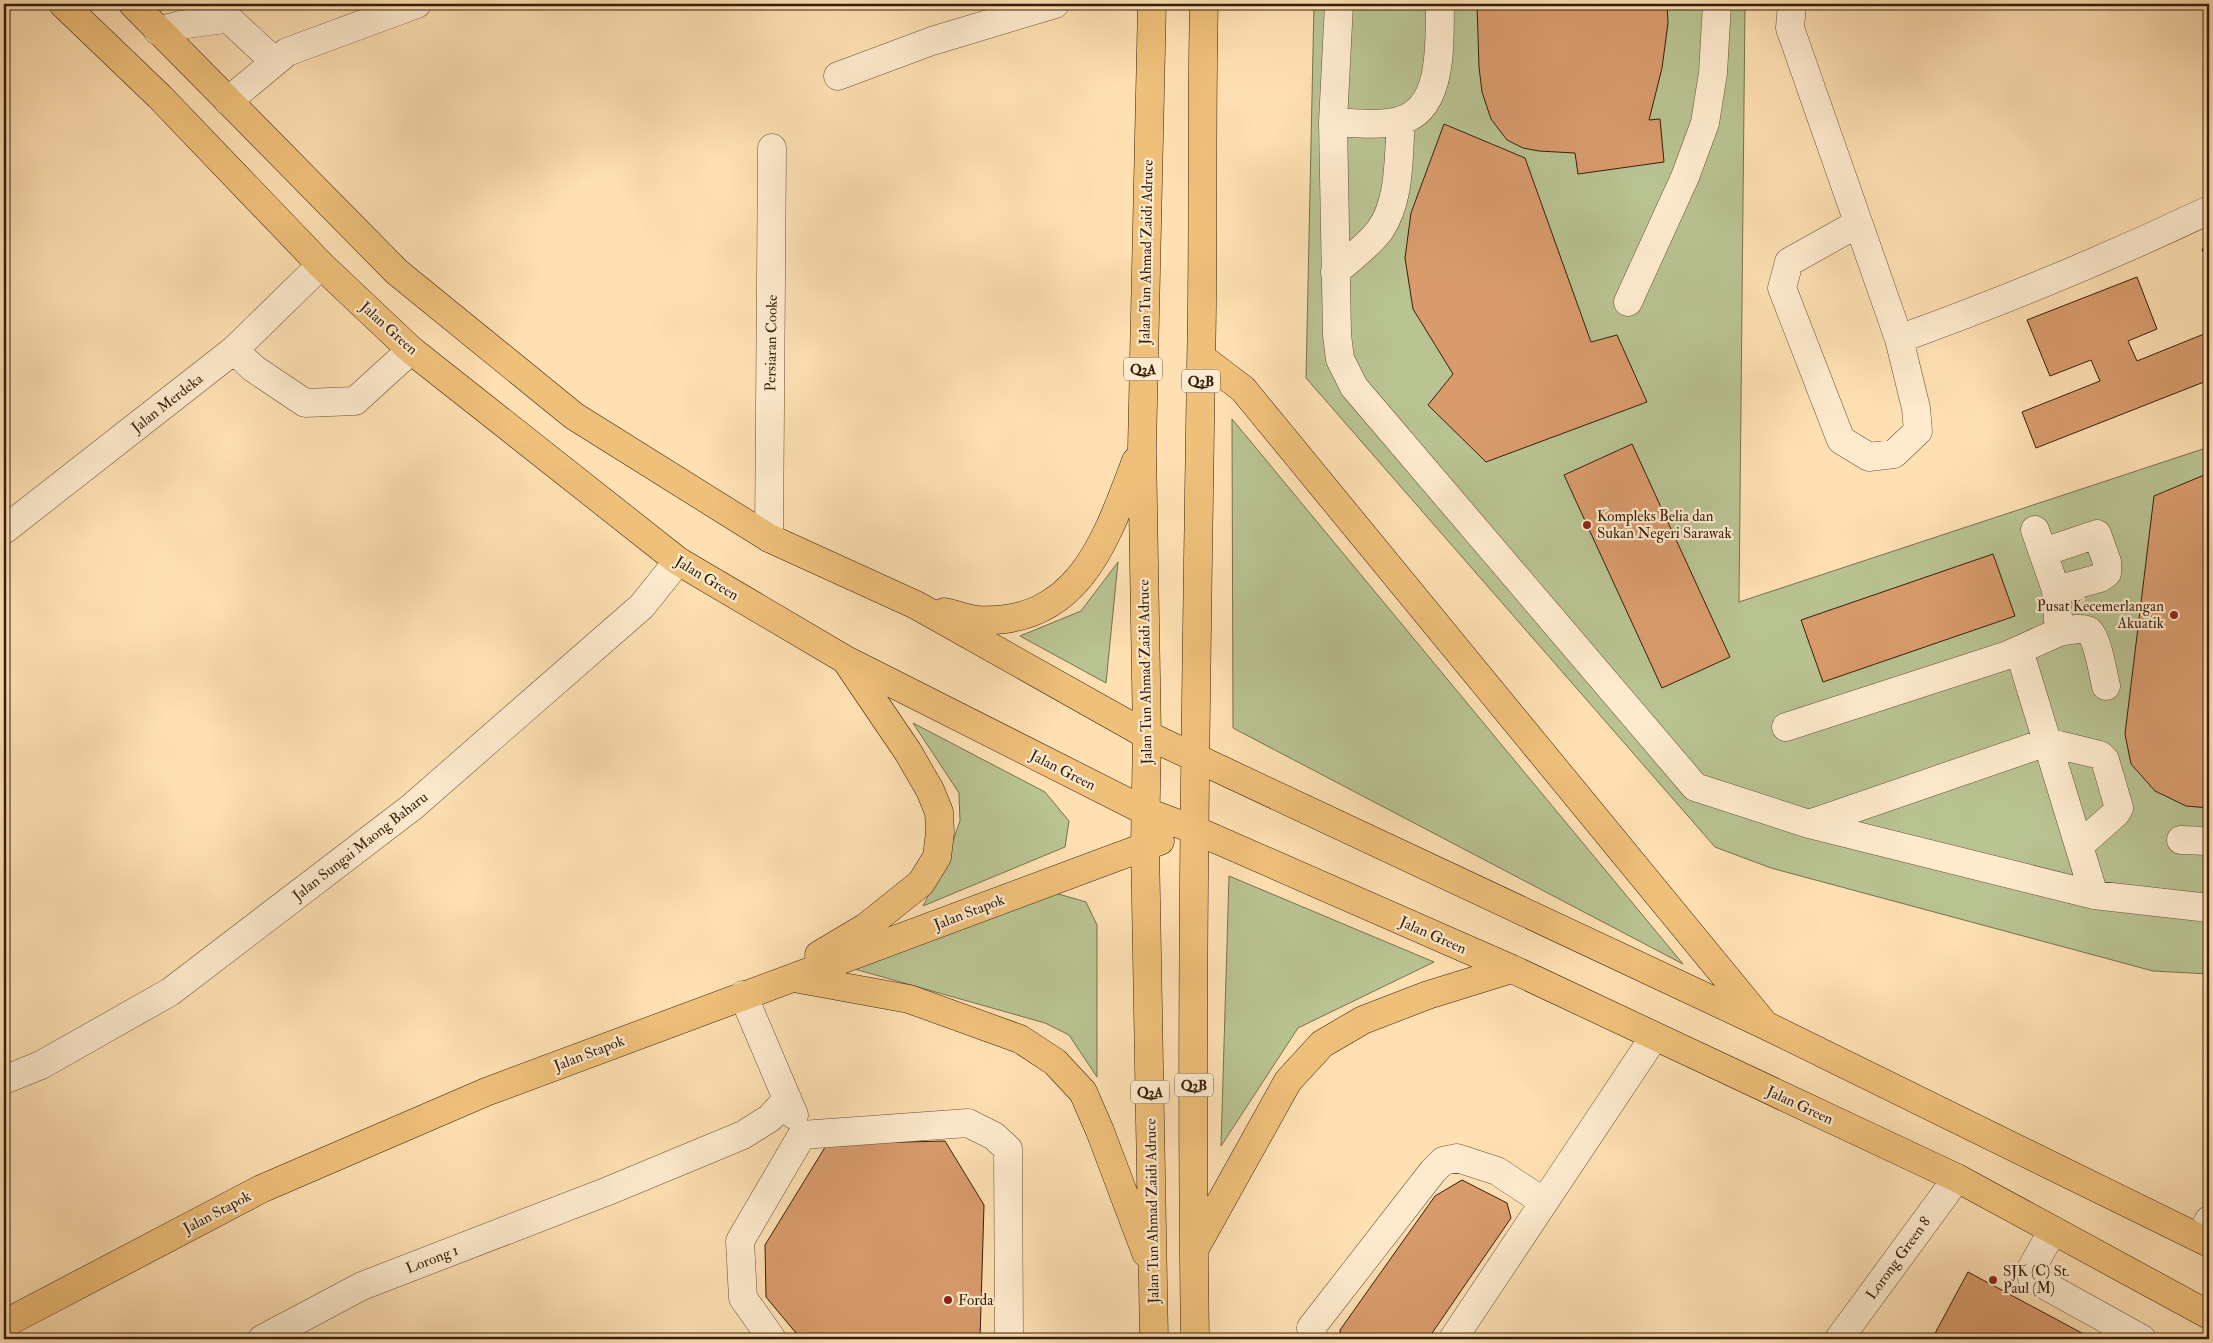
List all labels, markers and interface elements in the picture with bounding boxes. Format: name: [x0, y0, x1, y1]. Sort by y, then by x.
street label: Jalan Tun Ahmad Zaidi Adruce: [1135, 159, 1159, 346]
street label: Persiaran Cooke: [761, 294, 782, 392]
street label: Jalan Green: [354, 297, 422, 360]
road number: Q3A: [1124, 358, 1162, 380]
street label: Jalan Merdeka: [127, 369, 208, 439]
road number: Q3B: [1182, 370, 1220, 392]
place label: Kompleks Belia dan Sukan Negeri Sarawak: [1597, 507, 1732, 543]
marker: Kompleks Belia dan Sukan Negeri Sarawak: [1581, 519, 1593, 531]
street label: Jalan Green: [670, 551, 742, 606]
street label: Jalan Tun Ahmad Zaidi Adruce: [1134, 579, 1158, 766]
place label: Pusat Kecemerlangan Akuatik: [2037, 597, 2164, 633]
marker: Pusat Kecemerlangan Akuatik: [2168, 609, 2180, 621]
street label: Jalan Green: [1025, 745, 1099, 796]
street label: Jalan Sungai Maong Baharu: [288, 787, 433, 907]
street label: Jalan Stapok: [930, 890, 1008, 936]
street label: Jalan Green: [1395, 912, 1469, 960]
street label: Jalan Stapok: [550, 1031, 628, 1077]
road number: Q3B: [1175, 1074, 1213, 1096]
road number: Q3A: [1131, 1080, 1169, 1104]
street label: Jalan Green: [1762, 1081, 1836, 1130]
street label: Jalan Tun Ahmad Zaidi Adruce: [1141, 1118, 1165, 1305]
street label: Jalan Stapok: [179, 1187, 255, 1240]
street label: Lorong Green 8: [1862, 1213, 1935, 1303]
street label: Lorong 1: [403, 1241, 461, 1278]
place label: SJK (C) St. Paul (M): [2003, 1262, 2070, 1298]
marker: SJK (C) St. Paul (M): [1987, 1274, 1999, 1286]
place label: Forda: [958, 1291, 994, 1310]
marker: Forda: [942, 1294, 954, 1306]

